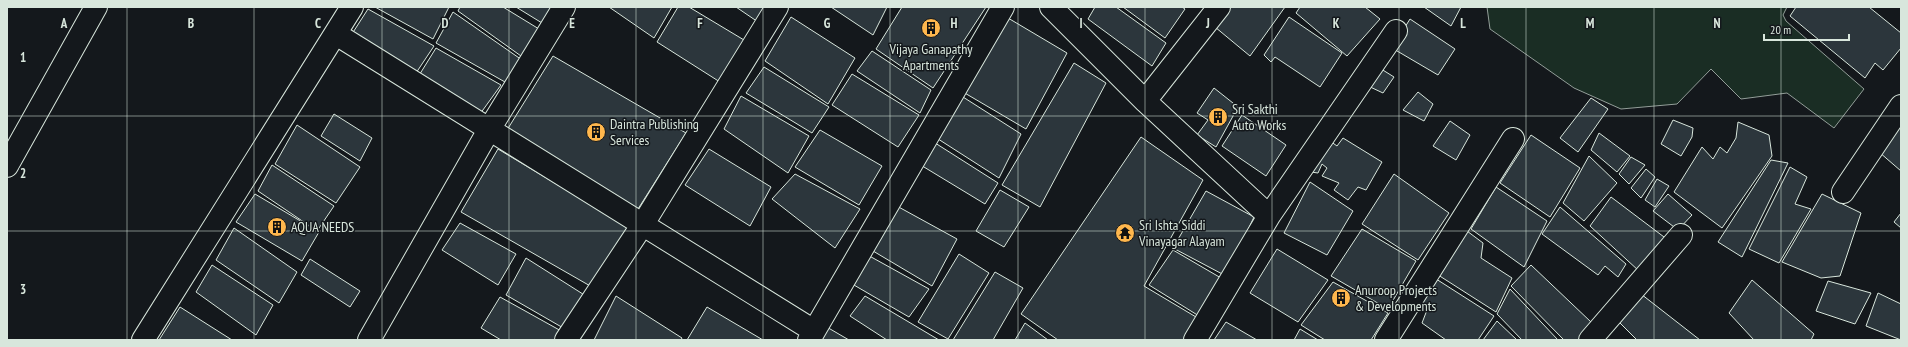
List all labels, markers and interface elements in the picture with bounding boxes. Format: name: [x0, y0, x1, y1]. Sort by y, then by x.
text: A: [60, 15, 68, 32]
text: B: [188, 15, 194, 32]
text: C: [315, 15, 321, 32]
text: D: [442, 15, 449, 32]
text: E: [569, 15, 575, 32]
text: F: [697, 15, 703, 32]
text: G: [824, 15, 831, 32]
text: H: [951, 15, 958, 32]
text: I: [1079, 15, 1083, 32]
text: J: [1205, 15, 1210, 32]
text: K: [1333, 15, 1340, 32]
text: L: [1460, 15, 1466, 32]
text: M: [1586, 15, 1595, 32]
text: N: [1713, 15, 1721, 32]
scale bar: [1764, 16, 1849, 42]
building icon: Vijaya Ganapathy Apartments: [920, 17, 942, 39]
text: 20 m: [1770, 22, 1791, 37]
place label: Vijaya Ganapathy Apartments: [888, 40, 973, 74]
text: 1: [20, 49, 26, 66]
place label: Sri Sakthi Auto Works: [1232, 100, 1286, 134]
building icon: Sri Sakthi Auto Works: [1207, 106, 1229, 128]
place label: Daintra Publishing Services: [610, 115, 699, 149]
building icon: Daintra Publishing Services: [585, 121, 607, 143]
text: 2: [20, 165, 26, 182]
building icon: AQUA NEEDS: [266, 216, 288, 238]
place label: Sri Ishta Siddi Vinayagar Alayam: [1138, 216, 1225, 250]
place label: AQUA NEEDS: [291, 218, 354, 236]
temple icon: Sri Ishta Siddi Vinayagar Alayam: [1114, 222, 1136, 244]
text: 3: [20, 281, 26, 298]
place label: Anuroop Projects & Developments: [1355, 281, 1437, 315]
building icon: Anuroop Projects & Developments: [1330, 287, 1352, 309]

